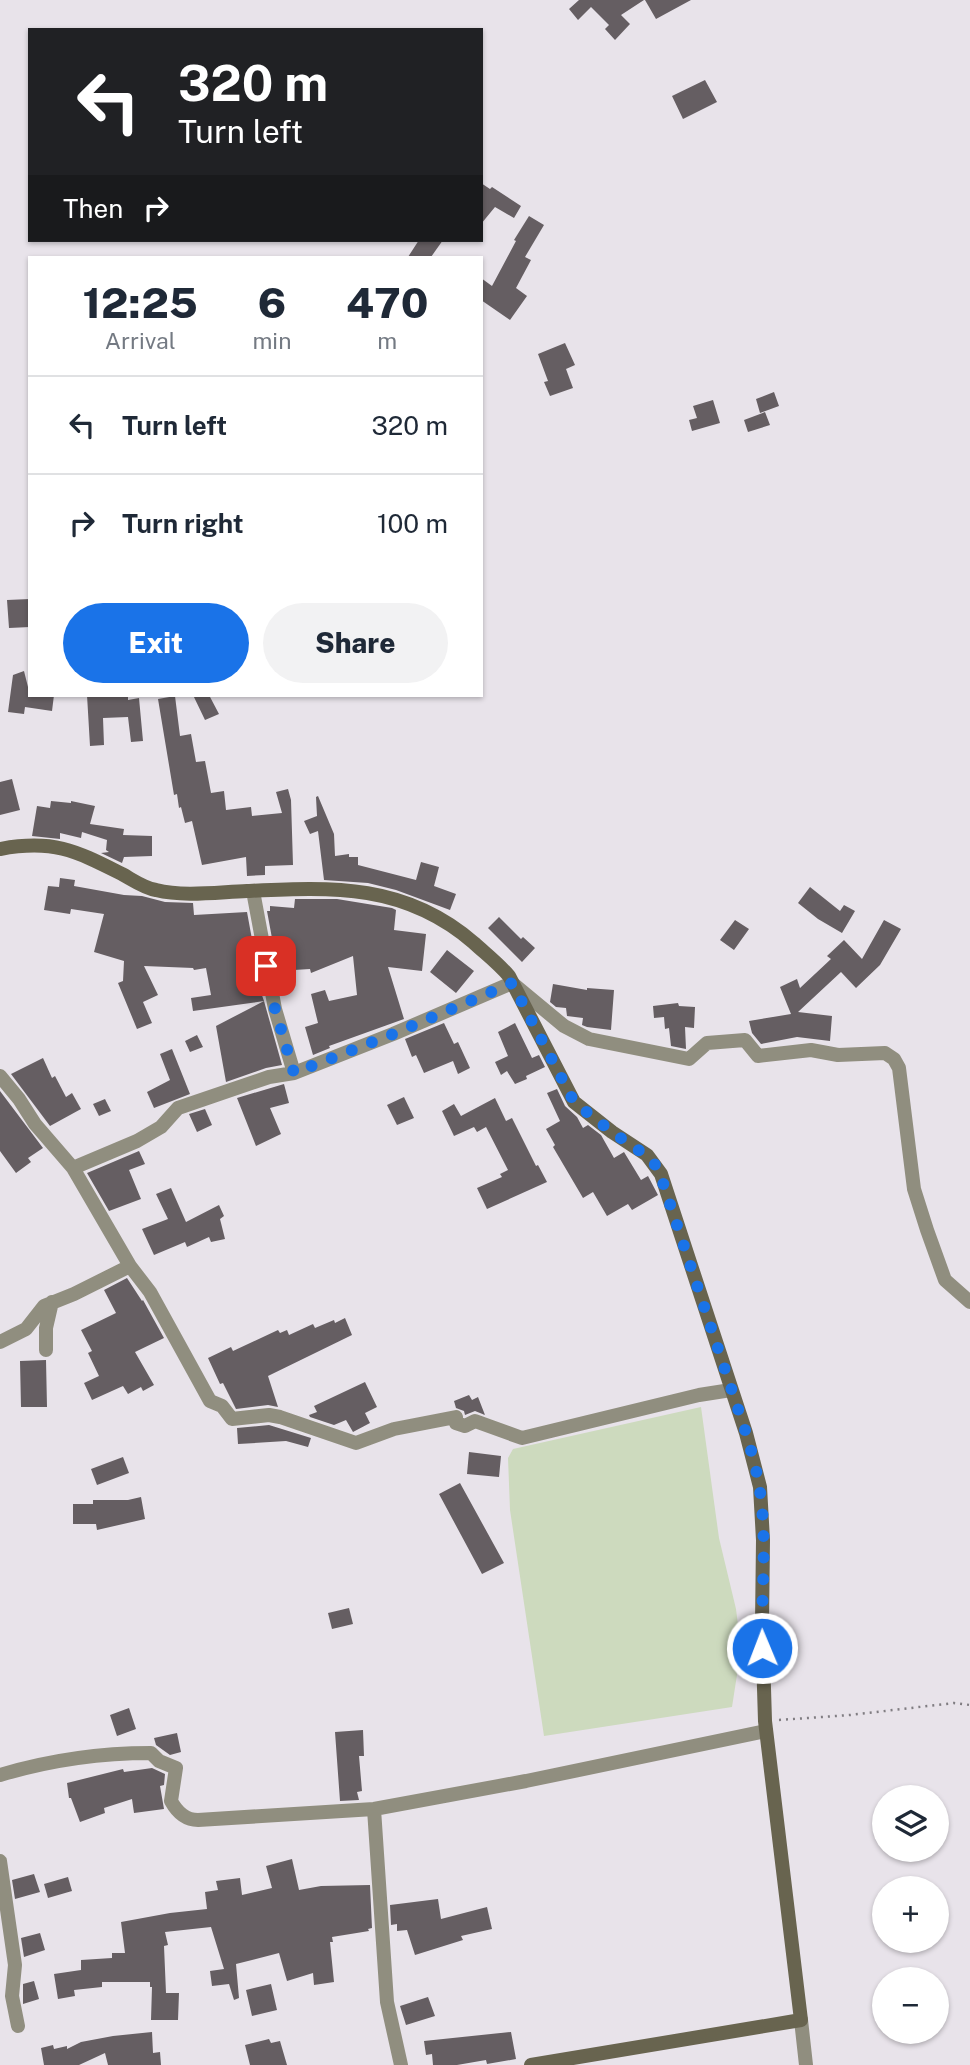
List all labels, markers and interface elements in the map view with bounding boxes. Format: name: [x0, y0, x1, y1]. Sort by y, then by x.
text: 320 m: [178, 54, 328, 112]
icon: left: [63, 56, 154, 147]
text: Turn left: [178, 113, 303, 150]
icon: right: [137, 189, 175, 227]
text: Then: [63, 193, 123, 224]
text: 12:25: [83, 278, 198, 327]
text: 6: [258, 278, 286, 327]
text: 470: [346, 278, 428, 327]
text: Arrival: [105, 327, 176, 354]
text: min: [252, 327, 291, 354]
text: m: [377, 327, 397, 354]
icon: left: [63, 406, 101, 444]
text: Turn left: [122, 410, 227, 441]
text: 320 m: [371, 410, 448, 441]
icon: right: [63, 504, 101, 542]
text: Turn right: [122, 508, 244, 539]
text: 100 m: [377, 508, 448, 539]
button: Exit: [63, 603, 249, 683]
button: Share: [263, 603, 448, 683]
pin: [236, 936, 296, 996]
icon: arrive: [247, 947, 285, 985]
position arrow: [725, 1611, 799, 1685]
map controls: [872, 1785, 949, 2044]
button: layers: [872, 1785, 949, 1862]
button: +: [872, 1876, 949, 1953]
button: −: [872, 1967, 949, 2044]

